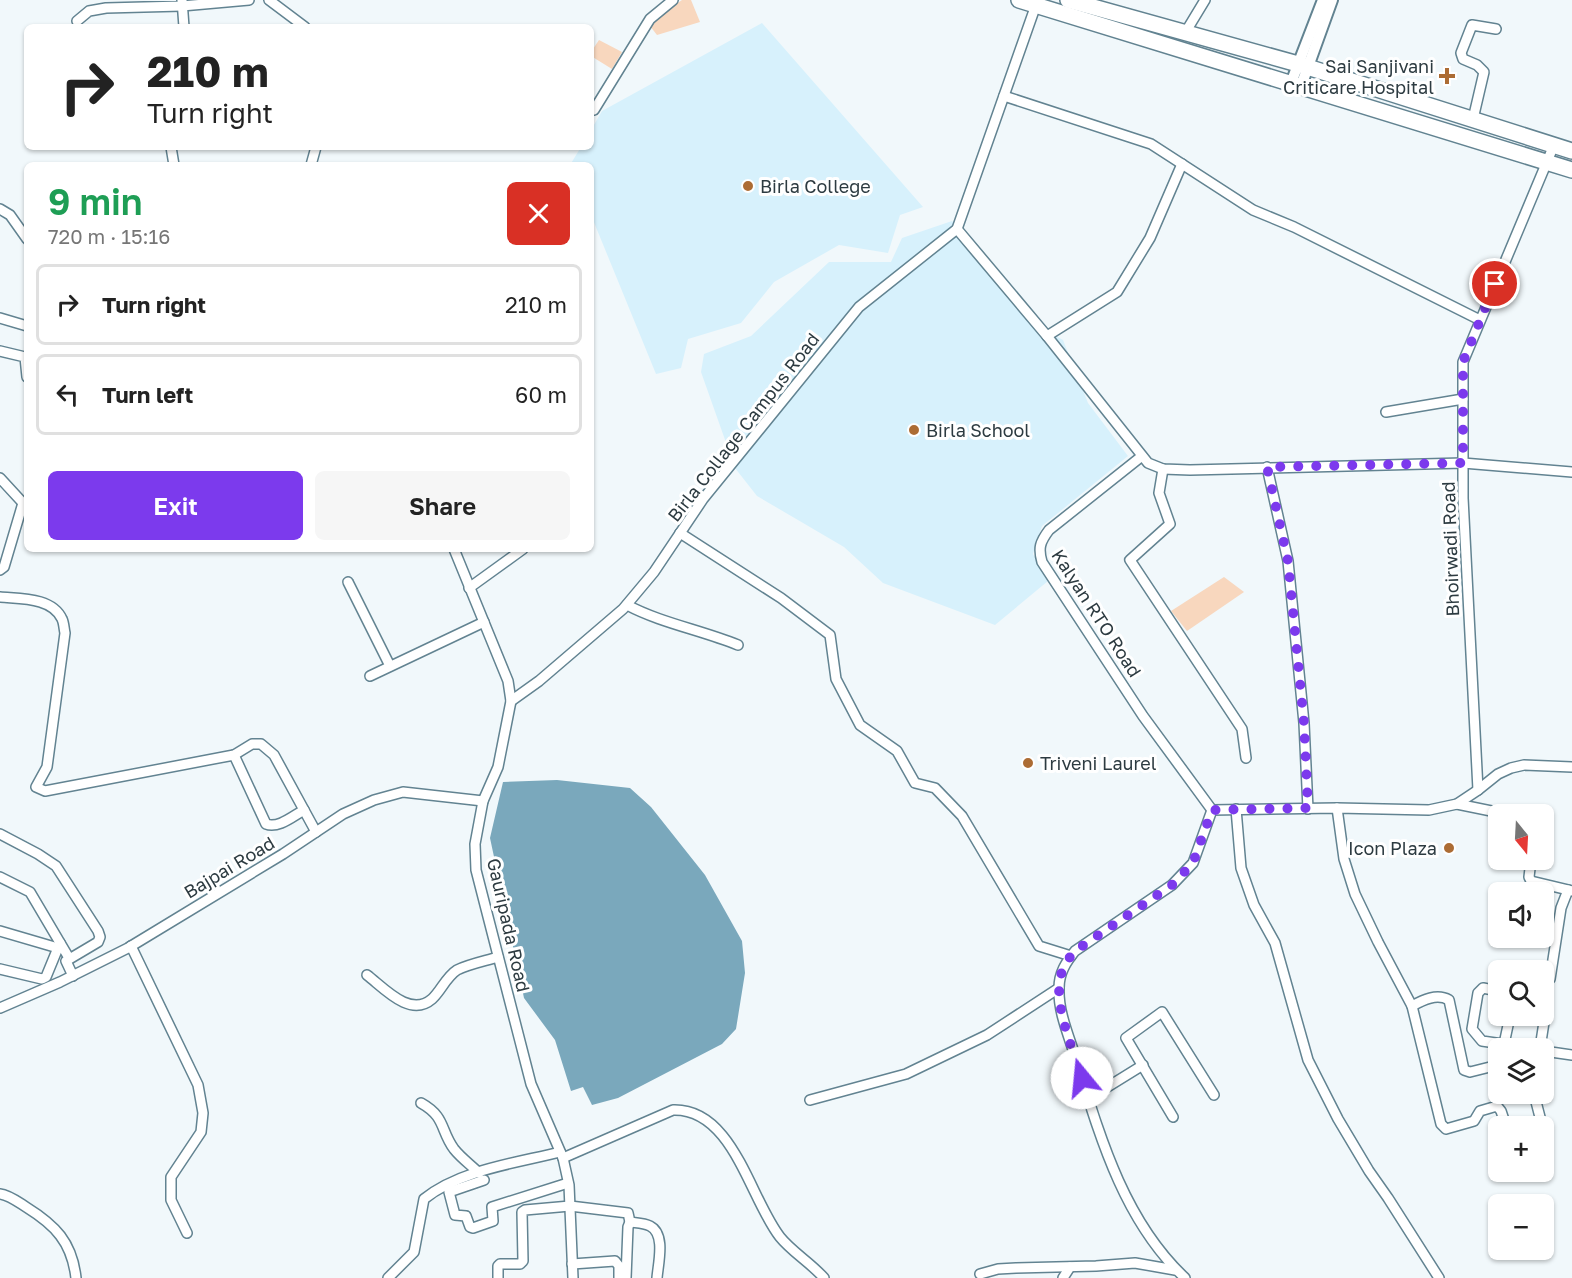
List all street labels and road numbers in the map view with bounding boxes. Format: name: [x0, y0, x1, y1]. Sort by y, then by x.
street label: Birla Collage Campus Road: [662, 328, 824, 526]
street label: Bhoirwadi Road: [1437, 481, 1463, 617]
street label: Kalyan RTO Road: [1048, 545, 1146, 681]
street label: Bajpai Road: [180, 831, 278, 903]
street label: Gauripada Road: [483, 856, 535, 994]

